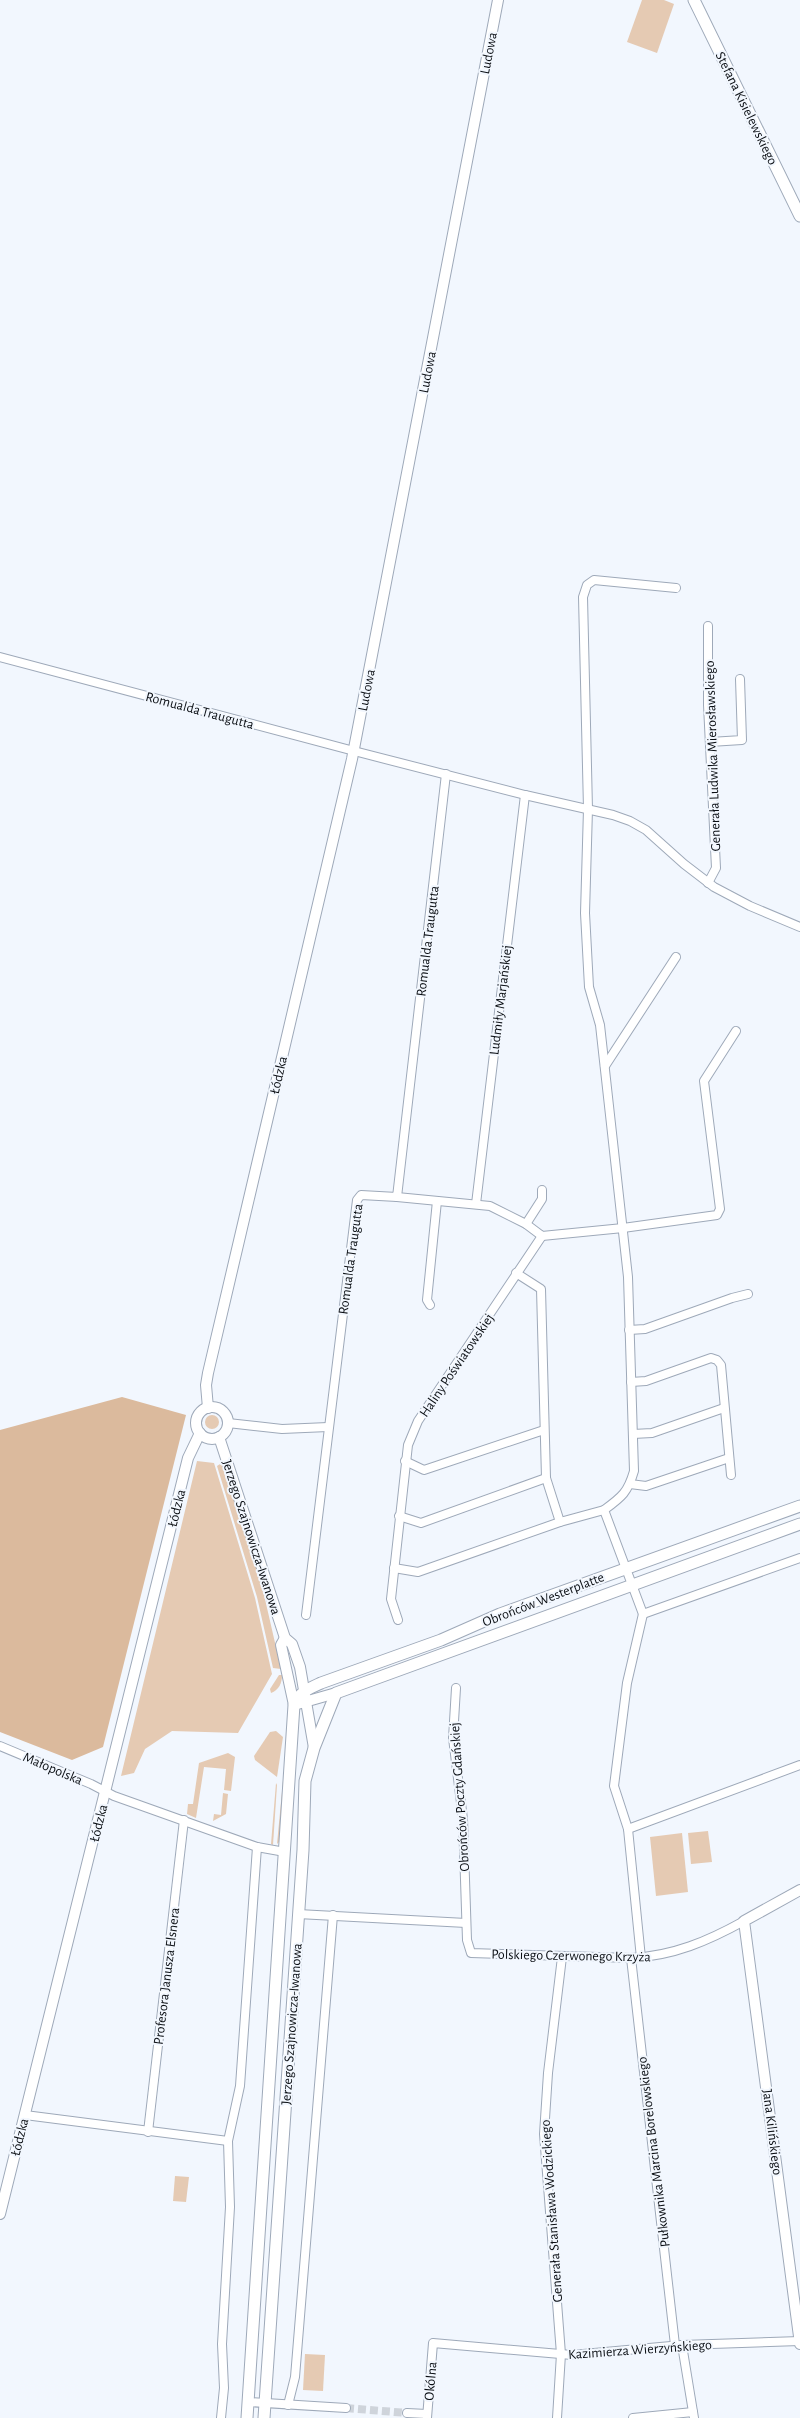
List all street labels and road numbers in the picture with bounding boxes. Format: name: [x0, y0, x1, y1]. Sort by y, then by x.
street label: Ludowa: [478, 30, 500, 75]
street label: Stefana Kisielewskiego: [713, 50, 780, 167]
street label: Ludowa: [417, 349, 439, 394]
street label: Generała Ludwika Mierosławskiego: [703, 660, 723, 852]
street label: Ludowa: [356, 667, 378, 712]
street label: Romualda Traugutta: [144, 690, 256, 732]
street label: Romualda Traugutta: [414, 884, 442, 997]
street label: Ludmiły Marjańskiej: [487, 944, 515, 1056]
street label: Łódzka: [268, 1054, 290, 1095]
street label: Romualda Traugutta: [336, 1202, 366, 1315]
street label: Haliny Poświatowskiej: [417, 1311, 497, 1420]
street label: Jerzego Szajnowicza-Iwanowa: [219, 1458, 283, 1617]
street label: Łódzka: [166, 1487, 189, 1529]
street label: Obrońców Westerplatte: [481, 1570, 606, 1630]
street label: Obrońców Poczty Gdańskiej: [448, 1722, 472, 1872]
street label: Małopolska: [21, 1750, 85, 1788]
street label: Łódzka: [88, 1802, 111, 1844]
street label: Profesora Janusza Elsnera: [152, 1906, 182, 2046]
street label: Jerzego Szajnowicza-Iwanowa: [279, 1942, 305, 2105]
street label: Polskiego Czerwonego Krzyża: [491, 1948, 651, 1964]
street label: Pułkownika Marcina Borelowskiego: [635, 2056, 673, 2248]
street label: Jana Kilińskiego: [760, 2088, 784, 2176]
street label: Łódzka: [9, 2116, 32, 2158]
street label: Generała Stanisława Wodzickiego: [539, 2119, 565, 2303]
street label: Kazimierza Wierzyńskiego: [568, 2338, 713, 2362]
street label: Okólna: [422, 2360, 440, 2401]

